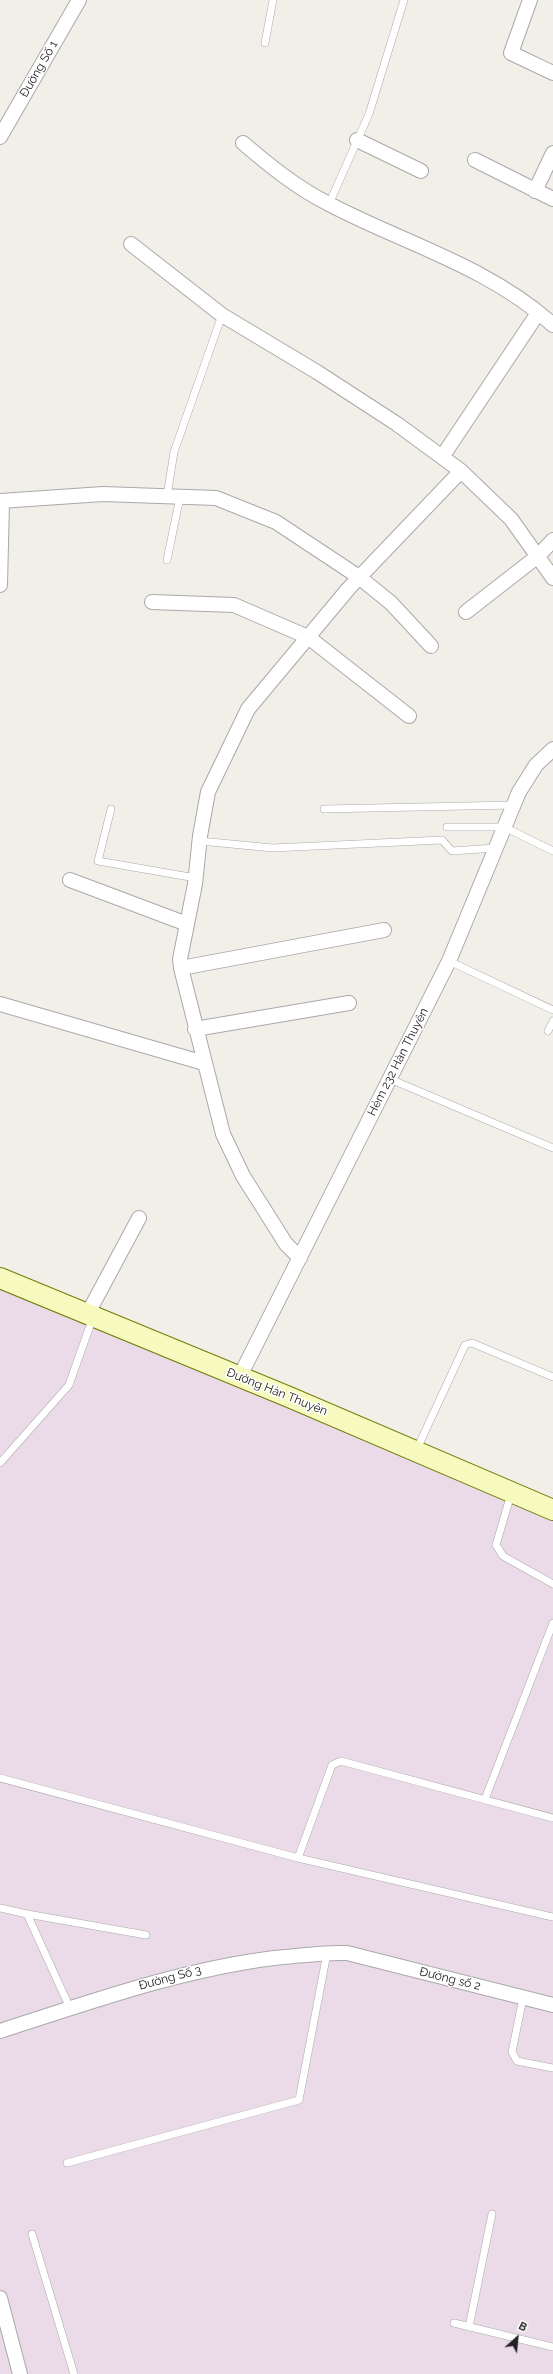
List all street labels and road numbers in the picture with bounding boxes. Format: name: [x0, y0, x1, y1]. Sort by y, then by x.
street label: Đường Số 1: [17, 38, 61, 100]
street label: Hẻm 232 Hàn Thuyên: [365, 1006, 431, 1118]
street label: Đường Hàn Thuyên: [224, 1365, 330, 1419]
street label: Đường Số 3: [137, 1963, 203, 1993]
street label: Đường số 2: [418, 1964, 482, 1994]

